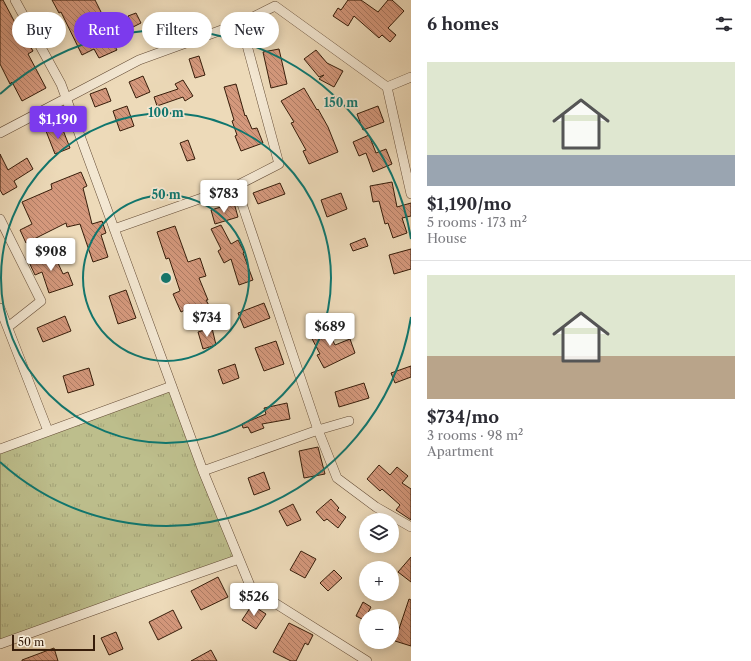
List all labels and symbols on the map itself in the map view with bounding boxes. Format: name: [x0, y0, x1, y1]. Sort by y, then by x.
text: 150 m: [324, 95, 358, 110]
text: 100 m: [148, 105, 184, 120]
pin: $1,190: [25, 106, 91, 140]
pin: $783: [200, 180, 248, 214]
text: 50 m: [151, 187, 181, 202]
pin: $908: [27, 238, 75, 272]
centre of rings: [159, 271, 173, 285]
pin: $734: [183, 304, 231, 338]
pin: $689: [306, 313, 354, 347]
pin: $526: [230, 583, 278, 617]
scale bar: [12, 633, 95, 652]

